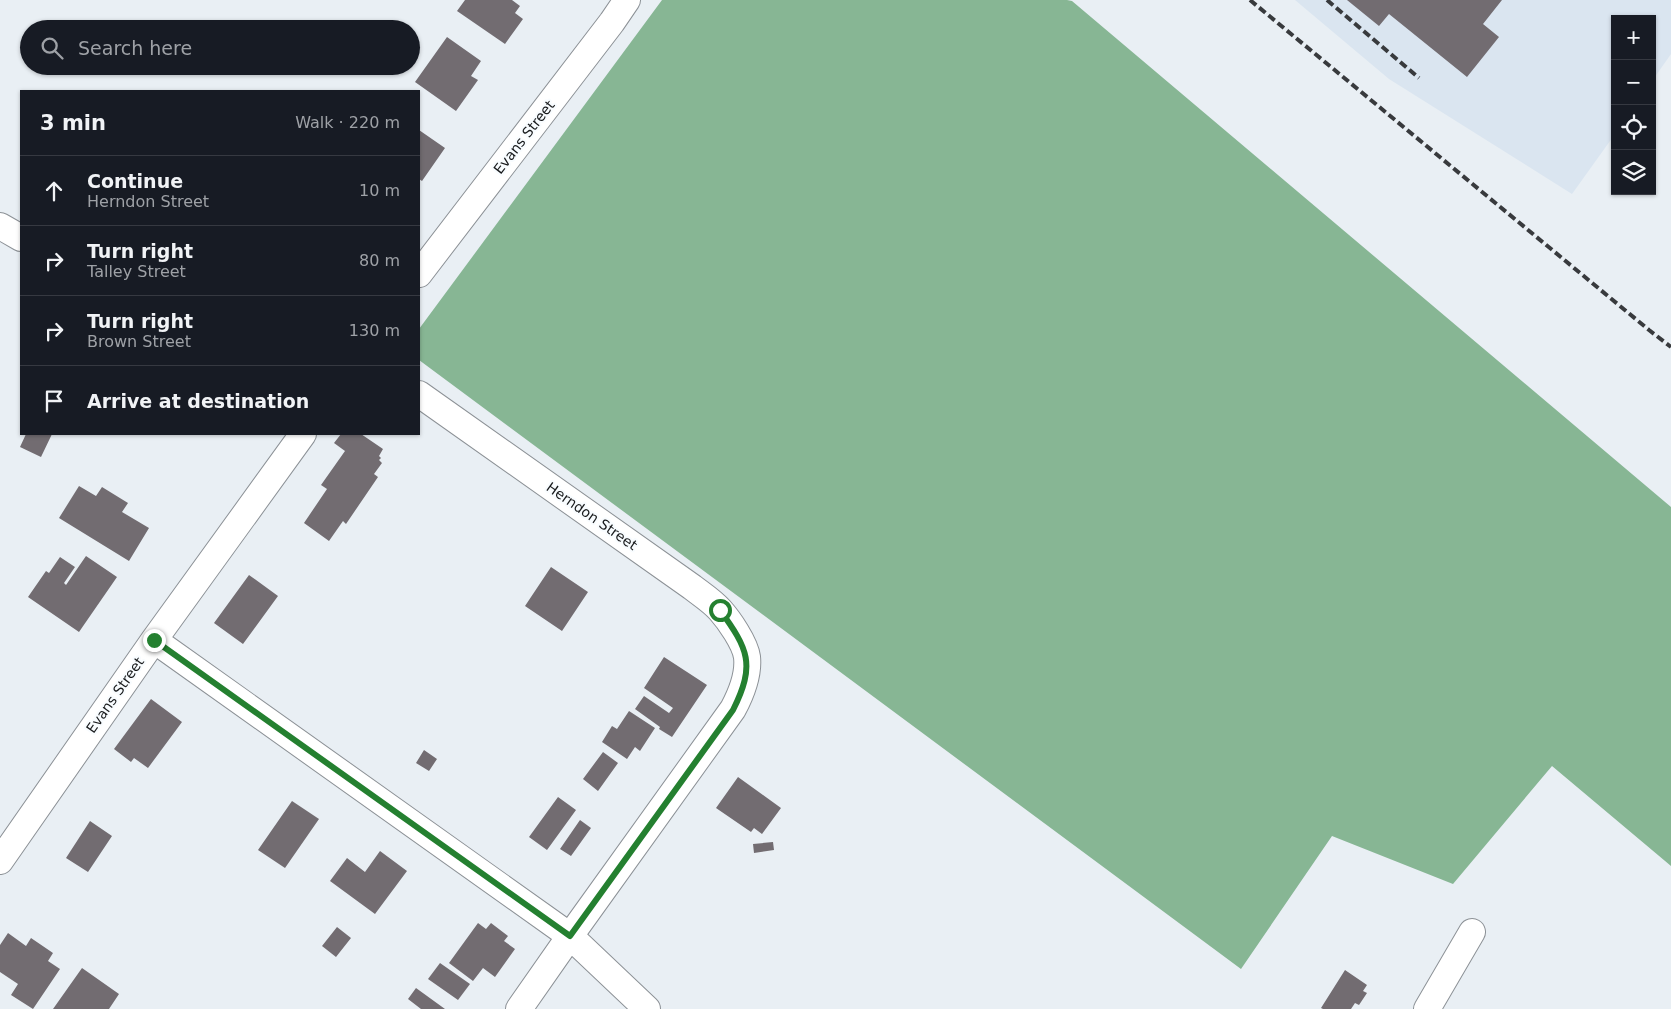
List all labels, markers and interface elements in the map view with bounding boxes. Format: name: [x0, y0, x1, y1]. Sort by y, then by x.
map controls: [1611, 15, 1656, 195]
button: +: [1611, 15, 1656, 60]
search box: [20, 20, 420, 75]
icon: search: [38, 34, 66, 62]
text: Search here: [78, 37, 192, 59]
button: −: [1611, 60, 1656, 105]
street label: Evans Street: [490, 97, 558, 177]
button: locate: [1611, 105, 1656, 150]
text: 3 min: [40, 111, 106, 135]
text: Walk · 220 m: [295, 113, 400, 132]
button: layers: [1611, 150, 1656, 195]
text: Continue: [87, 170, 183, 192]
icon: ahead: [40, 177, 68, 205]
text: 10 m: [359, 181, 400, 200]
text: Herndon Street: [87, 192, 209, 211]
text: Turn right: [87, 240, 193, 262]
icon: right: [40, 247, 68, 275]
text: 80 m: [359, 251, 400, 270]
text: Talley Street: [87, 262, 186, 281]
text: Turn right: [87, 310, 193, 332]
icon: right: [40, 317, 68, 345]
text: 130 m: [349, 321, 400, 340]
text: Brown Street: [87, 332, 191, 351]
icon: arrive: [40, 387, 68, 415]
text: Arrive at destination: [87, 390, 309, 412]
street label: Herndon Street: [544, 479, 641, 553]
route start: [709, 599, 732, 622]
route end: [143, 629, 166, 652]
street label: Evans Street: [83, 654, 147, 736]

